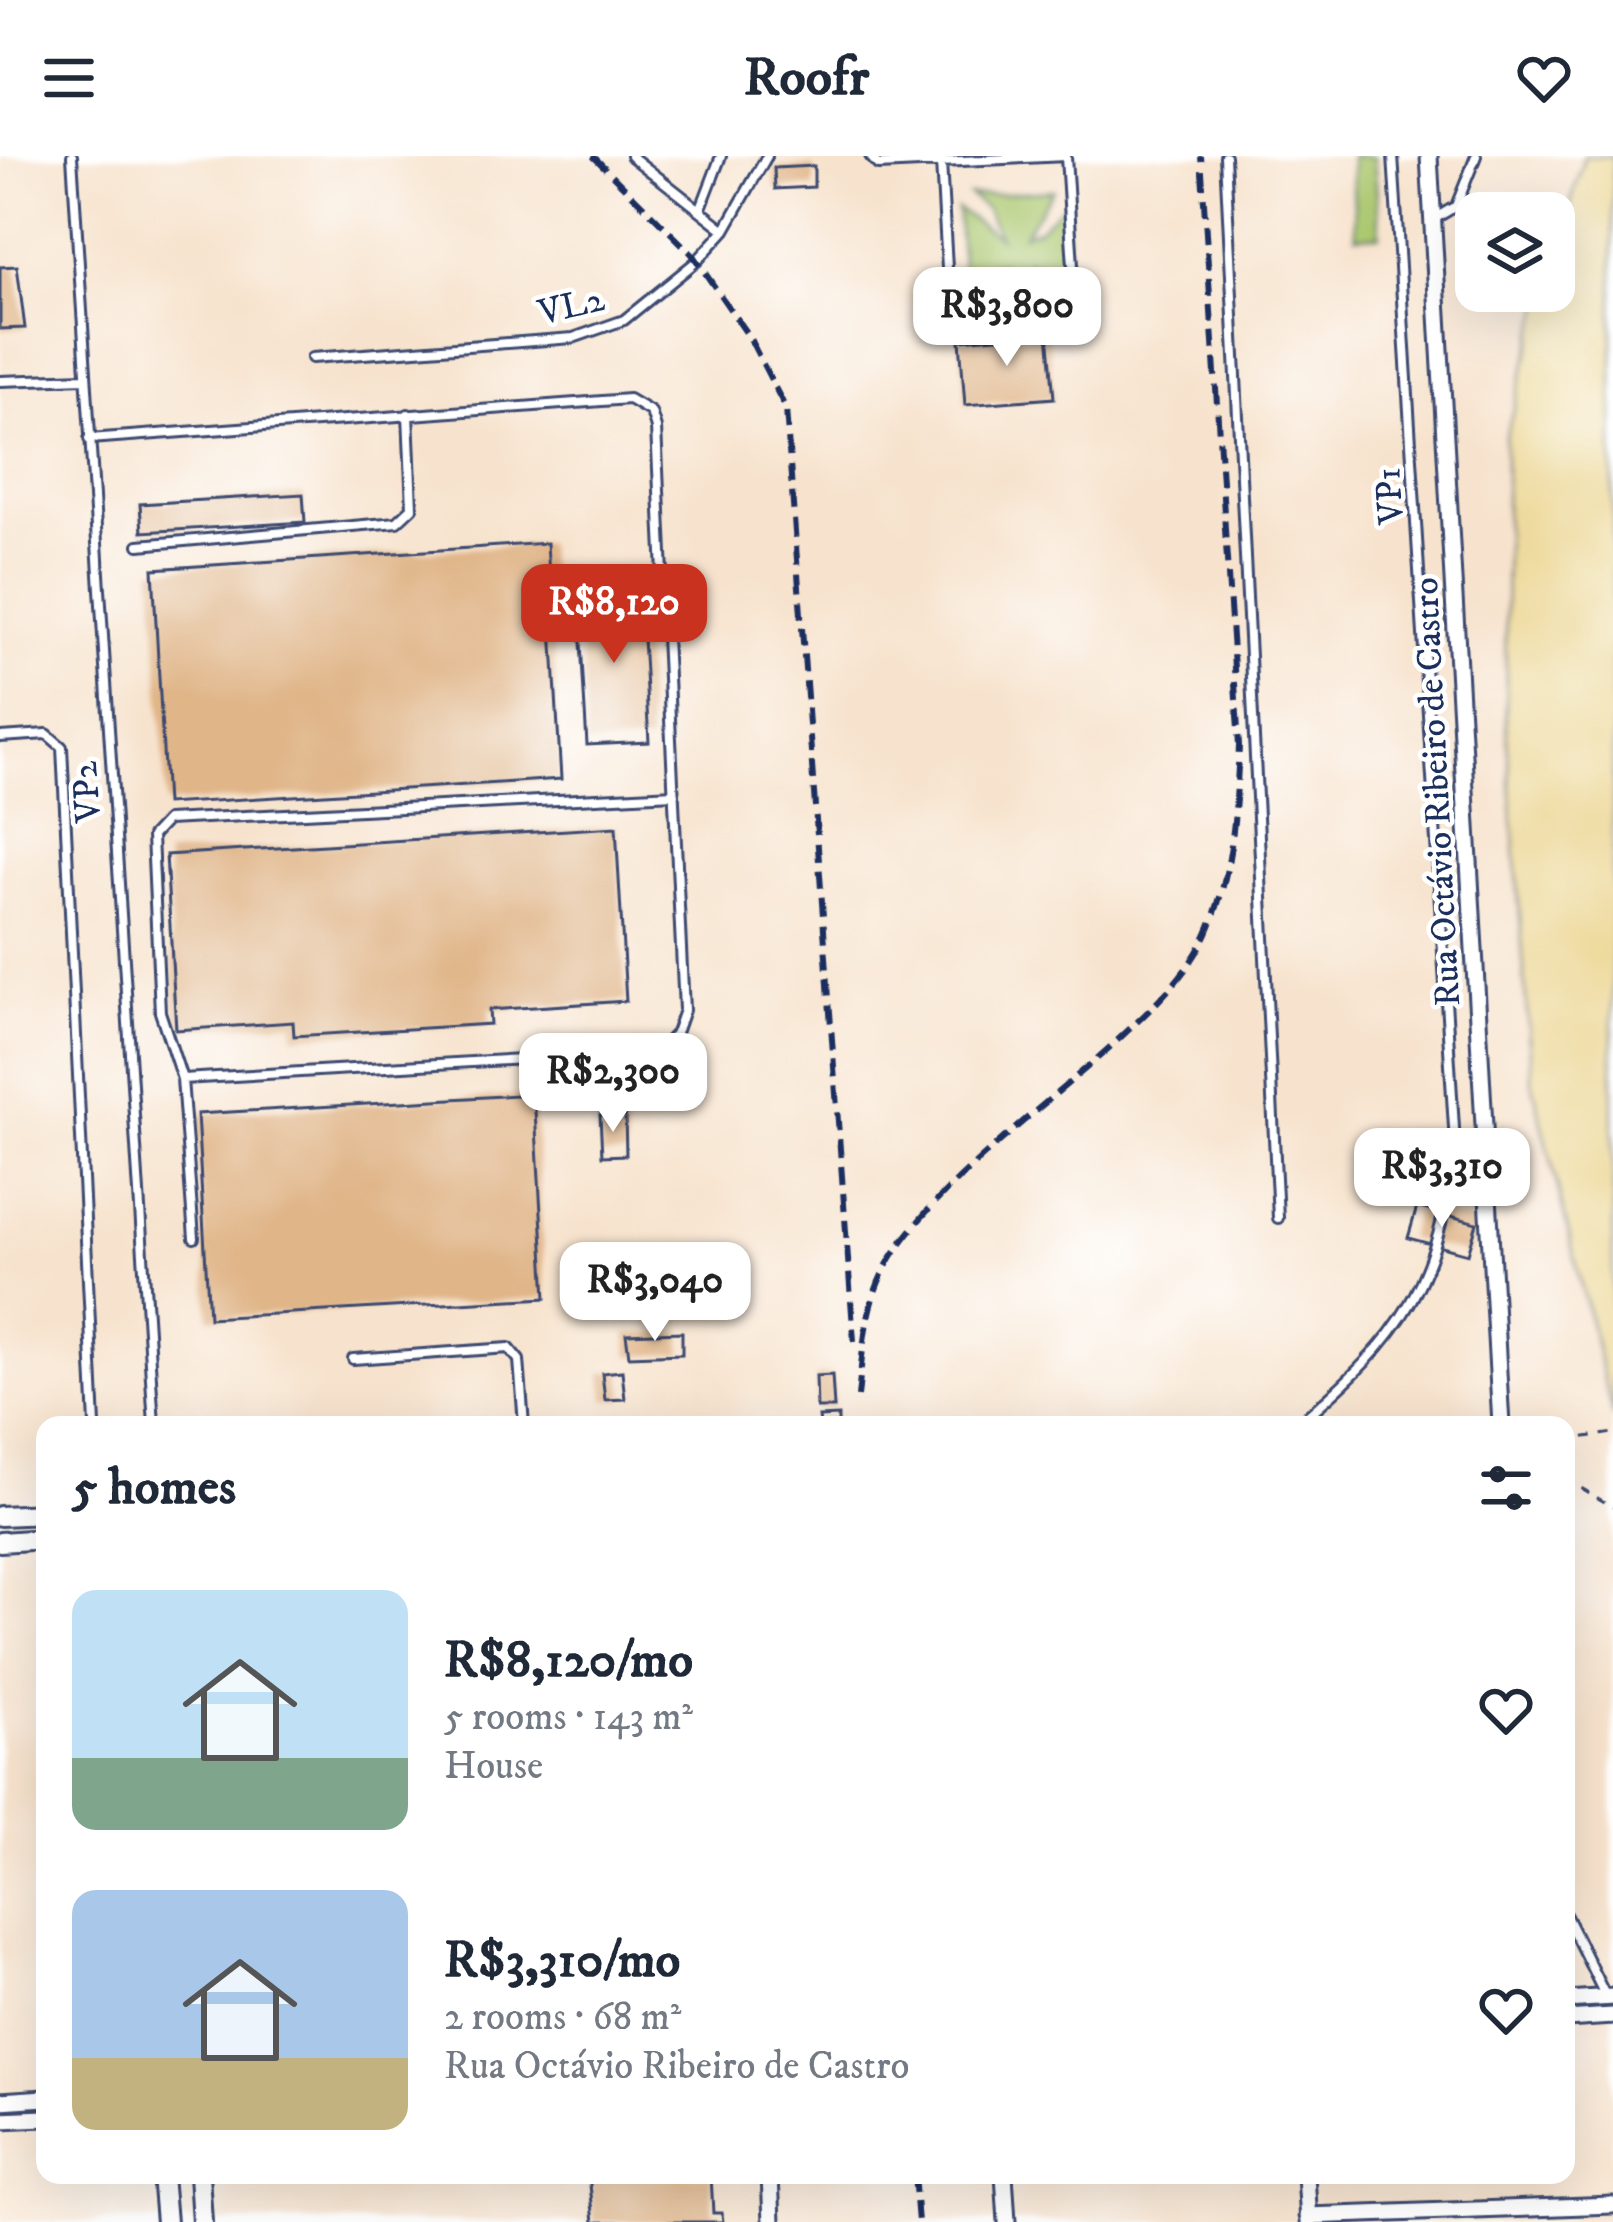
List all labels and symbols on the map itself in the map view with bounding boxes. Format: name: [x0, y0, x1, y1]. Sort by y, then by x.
pin: R$3,800: [896, 267, 1118, 369]
street label: VL2: [533, 277, 609, 336]
street label: VP1: [1366, 466, 1415, 527]
pin: R$8,120: [503, 564, 725, 666]
street label: Rua Octávio Ribeiro de Castro: [1404, 576, 1471, 1008]
street label: VP2: [63, 759, 112, 825]
pin: R$2,300: [502, 1033, 724, 1135]
pin: R$3,310: [1331, 1128, 1553, 1230]
pin: R$3,040: [544, 1242, 766, 1344]

